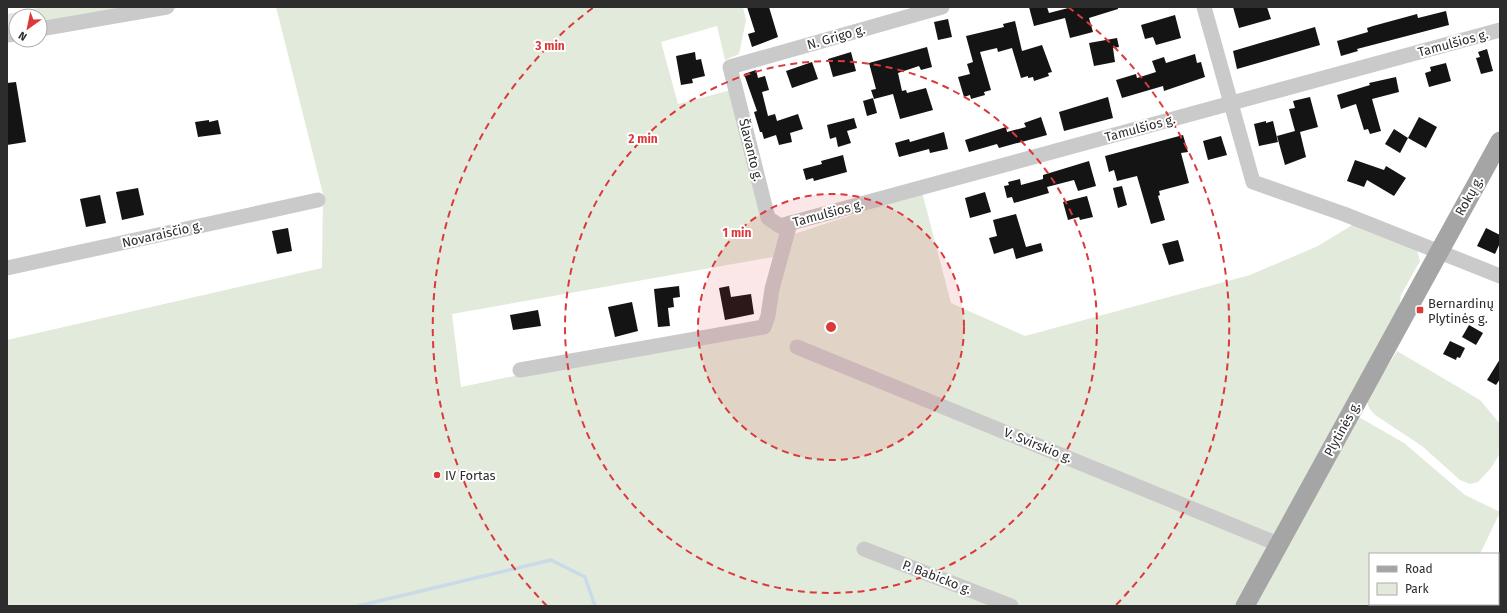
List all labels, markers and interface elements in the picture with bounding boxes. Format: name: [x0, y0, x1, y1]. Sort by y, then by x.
north arrow: [8, 8, 48, 48]
street label: N. Grigo g.: [805, 22, 867, 52]
street label: Tamulšios g.: [1416, 26, 1490, 60]
text: N: [16, 29, 29, 43]
text: 3 min: [534, 39, 565, 53]
street label: Tamulšios g.: [1103, 111, 1177, 145]
street label: Šlavanto g.: [736, 117, 767, 183]
text: 2 min: [628, 132, 658, 146]
street label: Rokų g.: [1452, 174, 1486, 218]
street label: Tamulšios g.: [791, 196, 865, 230]
street label: Novaraisčio g.: [120, 217, 204, 251]
text: 1 min: [723, 226, 751, 240]
place label: Bernardinų Plytinės g.: [1428, 296, 1494, 326]
marker: Bernardinų Plytinės g.: [1415, 305, 1425, 315]
centre of rings: [824, 320, 838, 334]
street label: Plytinės g.: [1321, 399, 1363, 459]
street label: V. Svirskio g.: [1002, 425, 1074, 465]
place label: IV Fortas: [445, 468, 496, 483]
marker: IV Fortas: [432, 470, 442, 480]
legend: [1369, 553, 1499, 605]
street label: P. Babicko g.: [900, 557, 974, 597]
text: Road: [1405, 562, 1433, 576]
text: Park: [1405, 582, 1429, 596]

